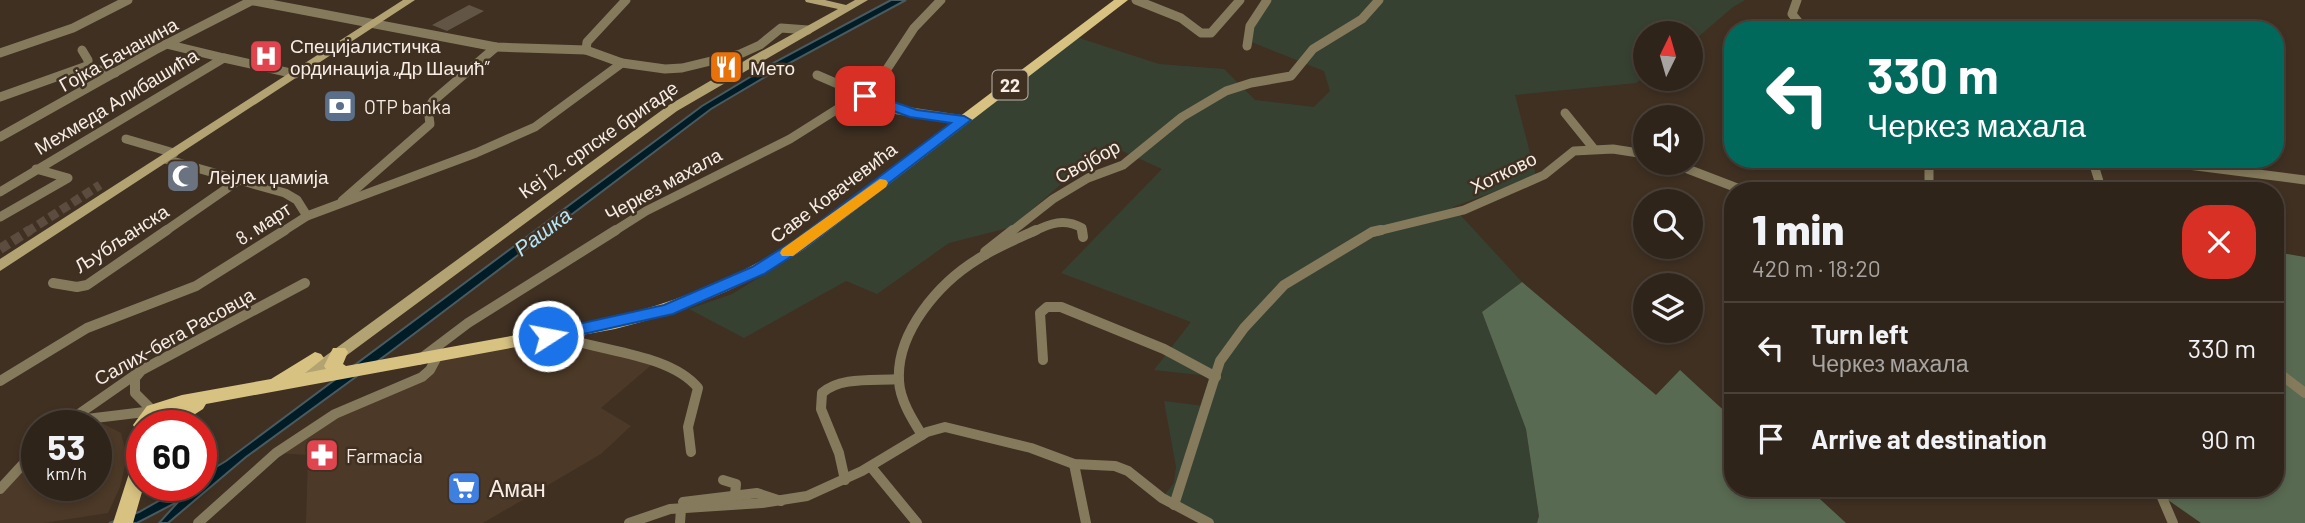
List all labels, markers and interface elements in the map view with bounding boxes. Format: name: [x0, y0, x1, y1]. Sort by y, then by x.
street label: Гојка Бачанина: [55, 12, 182, 96]
north arrow: [1633, 21, 1703, 91]
map controls: [1633, 21, 1703, 343]
place label: Специјалистичка ординација „Др Шачић”: [290, 34, 491, 79]
hospital icon: Специјалистичка ординација „Др Шачић”: [247, 37, 285, 75]
street label: Мехмеда Алибашића: [30, 43, 202, 159]
text: 330 m: [1867, 45, 1999, 104]
restaurant icon: Мето: [707, 48, 745, 86]
icon: left: [1752, 49, 1843, 140]
place label: Мето: [750, 56, 795, 79]
pin: [835, 66, 895, 126]
road number: 22: [992, 70, 1028, 100]
street label: Кеј 12. српске бригаде: [514, 75, 682, 203]
icon: arrive: [846, 77, 884, 115]
bank icon: OTP banka: [321, 87, 359, 125]
place label: OTP banka: [364, 95, 451, 118]
button: sound: [1633, 105, 1703, 175]
text: Черкез махала: [1867, 105, 2086, 143]
street label: Својбор: [1051, 134, 1123, 188]
street label: Саве Ковачевића: [765, 137, 901, 247]
street label: Черкез махала: [601, 142, 726, 226]
street label: Хотково: [1466, 146, 1540, 198]
mosque icon: Лејлек џамија: [164, 157, 202, 195]
place label: Лејлек џамија: [208, 165, 329, 188]
button: search: [1633, 189, 1703, 259]
street label: 8. март: [231, 196, 295, 249]
street label: Љубљанска: [70, 199, 173, 277]
water label: Рашка: [509, 202, 575, 260]
text: 1 min: [1752, 203, 1844, 253]
button: close: [2182, 205, 2256, 279]
text: 420 m · 18:20: [1752, 254, 1881, 282]
button: layers: [1633, 273, 1703, 343]
street label: Салих-бега Расовца: [90, 282, 259, 390]
position arrow: [511, 299, 585, 373]
text: Turn left: [1811, 318, 1909, 349]
icon: left: [1752, 329, 1790, 367]
text: 330 m: [2188, 332, 2256, 363]
text: Черкез махала: [1811, 349, 1969, 377]
speed limit sign: 60: [126, 410, 217, 501]
icon: arrive: [1752, 420, 1790, 458]
text: Arrive at destination: [1811, 423, 2047, 454]
text: 90 m: [2201, 423, 2256, 454]
text: 53: [48, 425, 85, 467]
pharmacy icon: Farmacia: [303, 436, 341, 474]
place label: Farmacia: [346, 444, 423, 467]
text: km/h: [46, 462, 87, 484]
supermarket icon: Аман: [445, 469, 483, 507]
place label: Аман: [489, 474, 546, 502]

